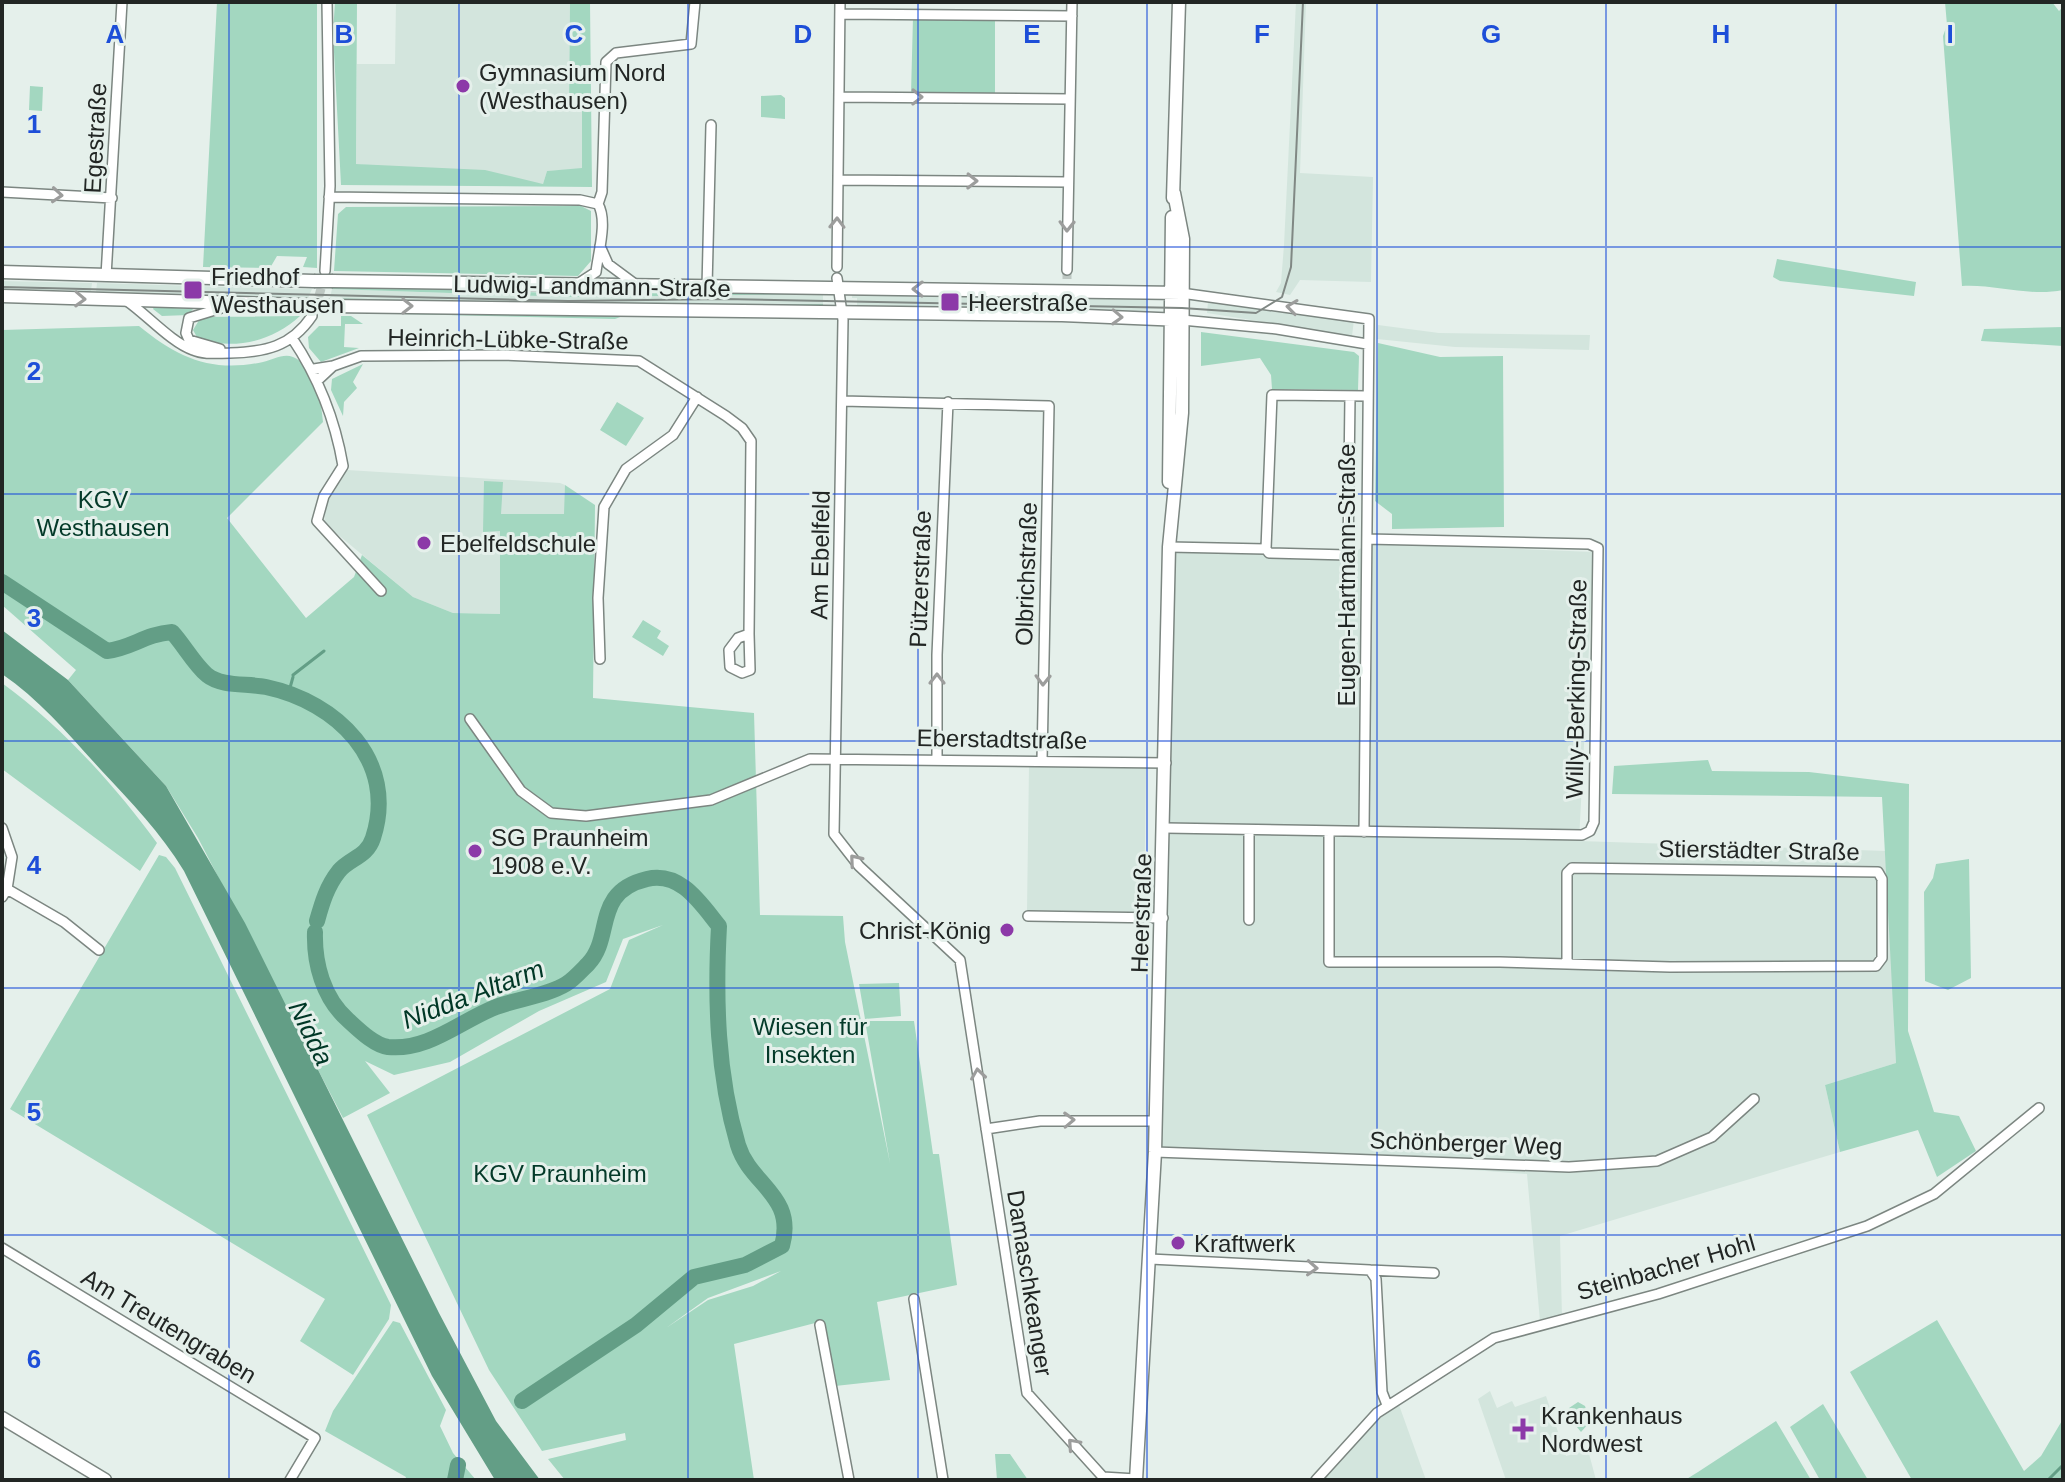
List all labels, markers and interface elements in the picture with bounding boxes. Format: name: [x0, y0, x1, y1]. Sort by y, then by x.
text: A: [106, 19, 125, 49]
text: B: [335, 19, 353, 49]
text: C: [565, 19, 584, 49]
text: D: [794, 19, 812, 49]
text: E: [1023, 19, 1041, 49]
text: F: [1254, 19, 1270, 49]
text: G: [1481, 19, 1501, 49]
text: H: [1712, 19, 1730, 49]
text: I: [1946, 19, 1954, 49]
place label: Gymnasium Nord (Westhausen): [479, 59, 666, 114]
marker: Gymnasium Nord (Westhausen): [454, 77, 472, 95]
street label: Egestraße: [79, 82, 111, 194]
one-way arrow: [911, 88, 924, 106]
text: 1: [27, 109, 41, 139]
one-way arrow: [966, 172, 979, 190]
one-way arrow: [51, 187, 64, 204]
one-way arrow: [829, 216, 846, 229]
one-way arrow: [1059, 220, 1076, 233]
place label: Friedhof Westhausen: [211, 263, 344, 318]
street label: Ludwig-Landmann-Straße: [453, 270, 731, 302]
marker: Friedhof Westhausen: [182, 279, 204, 301]
one-way arrow: [911, 280, 924, 298]
place label: Heerstraße: [968, 289, 1088, 316]
one-way arrow: [74, 290, 87, 307]
marker: Heerstraße: [939, 291, 961, 313]
one-way arrow: [401, 297, 414, 315]
one-way arrow: [1285, 299, 1299, 316]
one-way arrow: [1111, 309, 1124, 326]
street label: Heinrich-Lübke-Straße: [387, 323, 629, 355]
text: 2: [27, 356, 41, 386]
street label: Eugen-Hartmann-Straße: [1333, 444, 1360, 706]
park label: KGV Westhausen: [37, 486, 169, 541]
street label: Am Ebelfeld: [805, 490, 835, 620]
street label: Olbrichstraße: [1010, 502, 1042, 646]
street label: Pützerstraße: [904, 510, 936, 648]
place label: Ebelfeldschule: [440, 530, 596, 557]
marker: Ebelfeldschule: [415, 534, 433, 552]
street label: Willy-Berking-Straße: [1561, 579, 1591, 799]
text: 3: [27, 603, 41, 633]
one-way arrow: [928, 672, 946, 685]
one-way arrow: [1034, 674, 1052, 687]
street label: Eberstadtstraße: [916, 724, 1088, 754]
place label: SG Praunheim 1908 e.V.: [491, 824, 648, 879]
street label: Stierstädter Straße: [1658, 835, 1860, 865]
marker: SG Praunheim 1908 e.V.: [466, 842, 484, 860]
text: 4: [27, 850, 42, 880]
street label: Heerstraße: [1125, 853, 1157, 973]
one-way arrow: [850, 855, 865, 870]
place label: Christ-König: [859, 917, 991, 944]
marker: Christ-König: [998, 921, 1016, 939]
water label: Nidda Altarm: [398, 953, 548, 1035]
water label: Nidda: [283, 996, 339, 1070]
park label: Wiesen für Insekten: [753, 1013, 867, 1068]
one-way arrow: [970, 1067, 987, 1081]
text: 5: [27, 1097, 41, 1127]
one-way arrow: [1063, 1111, 1076, 1128]
street label: Schönberger Weg: [1369, 1126, 1563, 1160]
park label: KGV Praunheim: [473, 1160, 647, 1187]
street label: Damaschkeanger: [1002, 1188, 1058, 1378]
street label: Steinbacher Hohl: [1574, 1229, 1758, 1305]
place label: Kraftwerk: [1194, 1230, 1296, 1257]
marker: Kraftwerk: [1169, 1234, 1187, 1252]
one-way arrow: [1306, 1259, 1319, 1276]
street label: Am Treutengraben: [77, 1263, 261, 1389]
text: 6: [27, 1344, 41, 1374]
place label: Krankenhaus Nordwest: [1541, 1402, 1682, 1457]
marker: Krankenhaus Nordwest: [1512, 1418, 1534, 1440]
one-way arrow: [1068, 1438, 1082, 1453]

